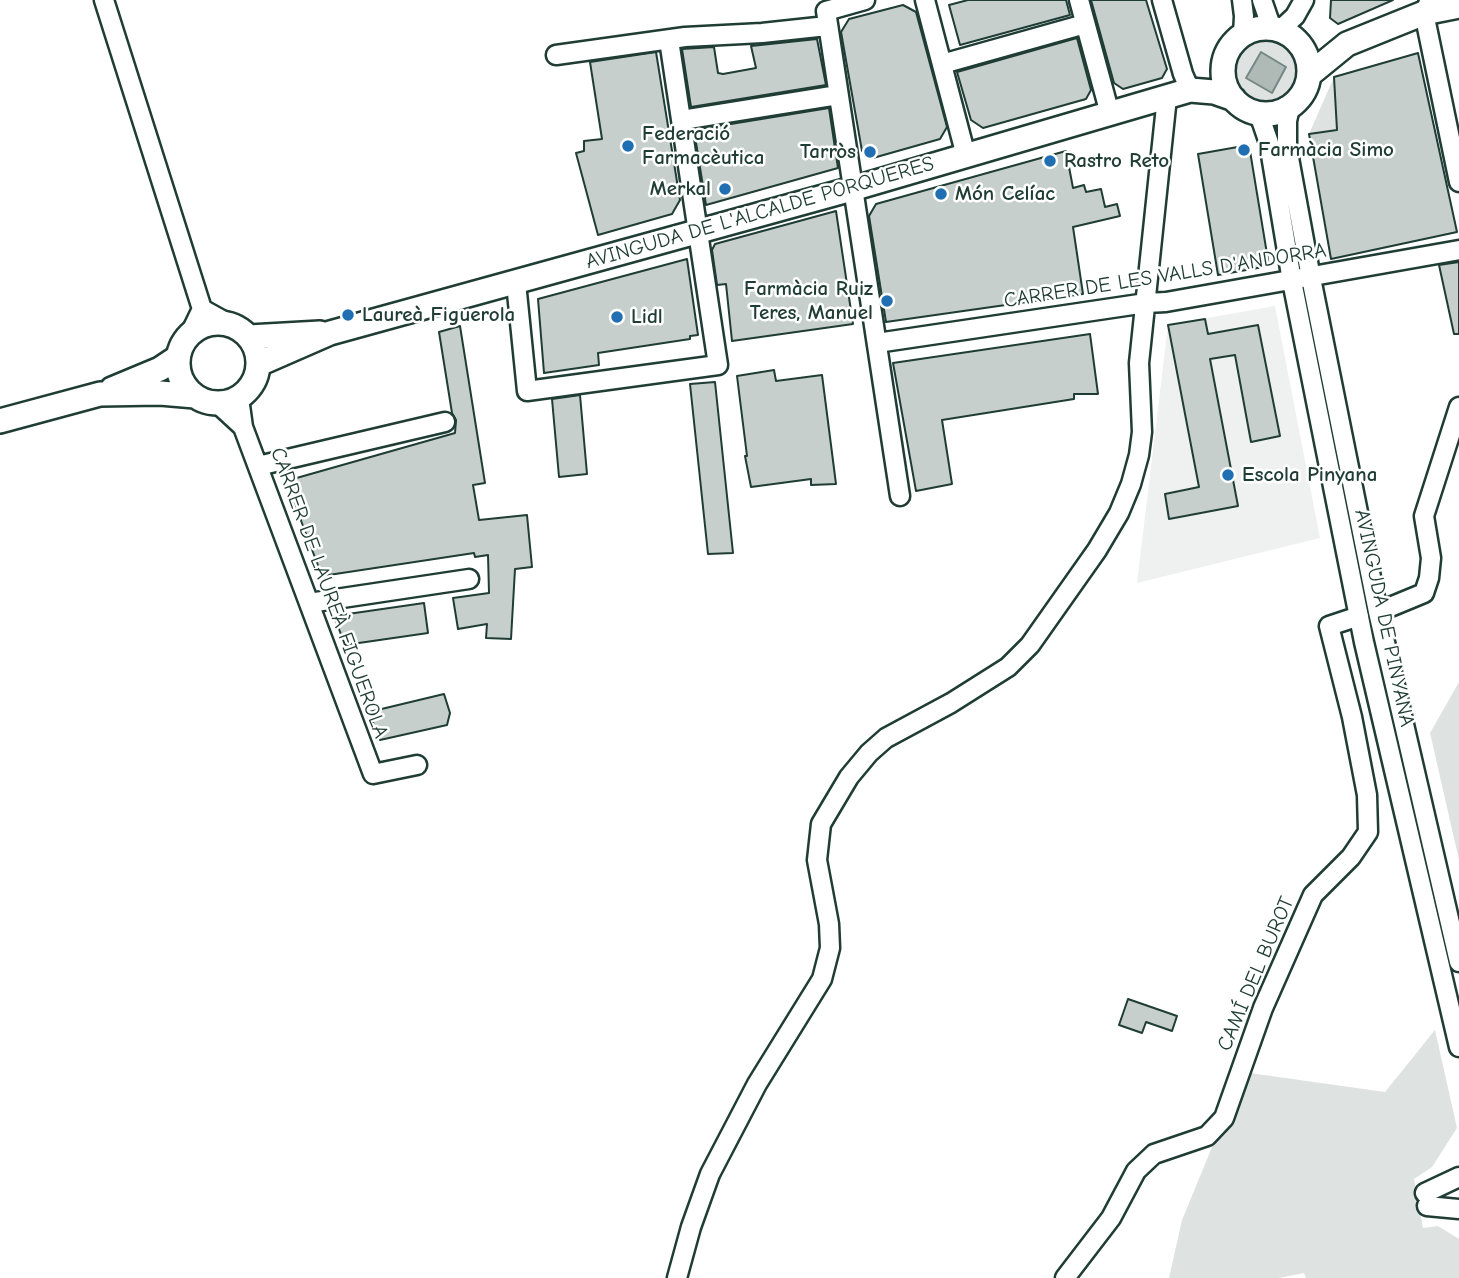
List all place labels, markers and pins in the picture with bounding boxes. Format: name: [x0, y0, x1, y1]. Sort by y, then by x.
place label: Federació Farmacèutica: [642, 121, 764, 171]
place label: Farmàcia Simo: [1258, 137, 1394, 163]
marker: Federació Farmacèutica: [620, 138, 636, 154]
place label: Tarròs: [800, 139, 856, 165]
marker: Farmàcia Simo: [1236, 142, 1252, 158]
marker: Tarròs: [862, 144, 878, 160]
place label: Rastro Reto: [1064, 148, 1169, 174]
marker: Rastro Reto: [1042, 153, 1058, 169]
place label: Merkal: [650, 176, 711, 202]
marker: Merkal: [717, 181, 733, 197]
place label: Món Celíac: [955, 181, 1055, 207]
marker: Món Celíac: [933, 186, 949, 202]
place label: Farmàcia Ruiz Teres, Manuel: [744, 276, 873, 326]
marker: Farmàcia Ruiz Teres, Manuel: [879, 293, 895, 309]
place label: Laureà Figuerola: [362, 302, 515, 328]
place label: Lidl: [631, 304, 663, 330]
marker: Laureà Figuerola: [340, 307, 356, 323]
marker: Lidl: [609, 309, 625, 325]
place label: Escola Pinyana: [1242, 462, 1377, 488]
marker: Escola Pinyana: [1220, 467, 1236, 483]

